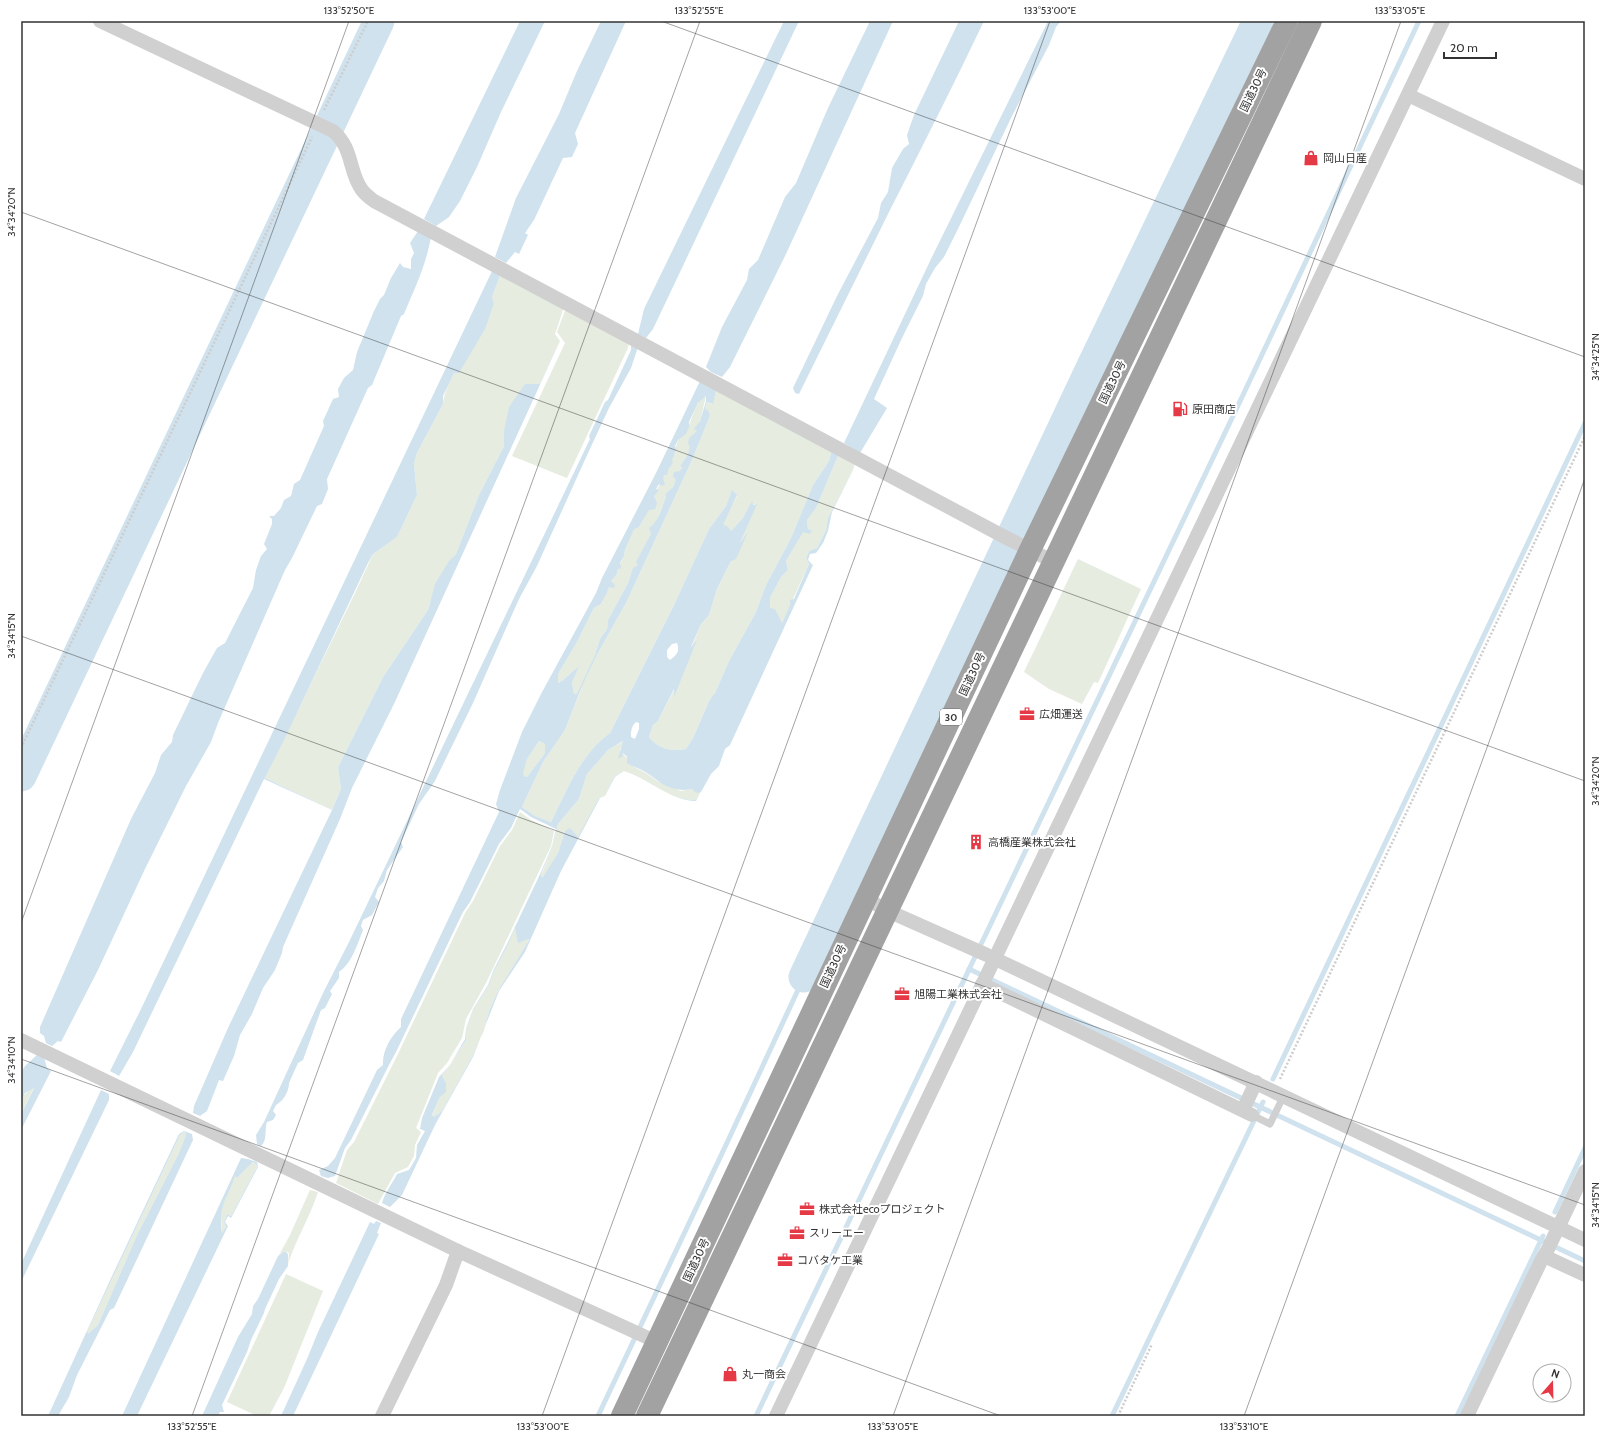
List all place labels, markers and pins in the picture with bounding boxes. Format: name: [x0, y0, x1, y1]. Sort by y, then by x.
shop icon: 岡山日産: [1302, 149, 1320, 167]
place label: 岡山日産: [1323, 151, 1367, 165]
fuel station icon: 原田商店: [1171, 400, 1189, 418]
place label: 原田商店: [1192, 402, 1236, 416]
office icon: 広畑運送: [1018, 705, 1036, 723]
place label: 広畑運送: [1039, 707, 1083, 721]
building icon: 高橋産業株式会社: [967, 833, 985, 851]
place label: 高橋産業株式会社: [988, 835, 1076, 849]
office icon: 旭陽工業株式会社: [893, 985, 911, 1003]
place label: 旭陽工業株式会社: [914, 987, 1002, 1001]
office icon: 株式会社ecoプロジェクト: [798, 1200, 816, 1218]
place label: 株式会社ecoプロジェクト: [819, 1202, 946, 1216]
office icon: スリーエー: [788, 1224, 806, 1242]
place label: スリーエー: [809, 1226, 864, 1240]
office icon: コバタケ工業: [776, 1251, 794, 1269]
place label: コバタケ工業: [797, 1253, 863, 1267]
shop icon: 丸一商会: [721, 1365, 739, 1383]
place label: 丸一商会: [742, 1367, 786, 1381]

